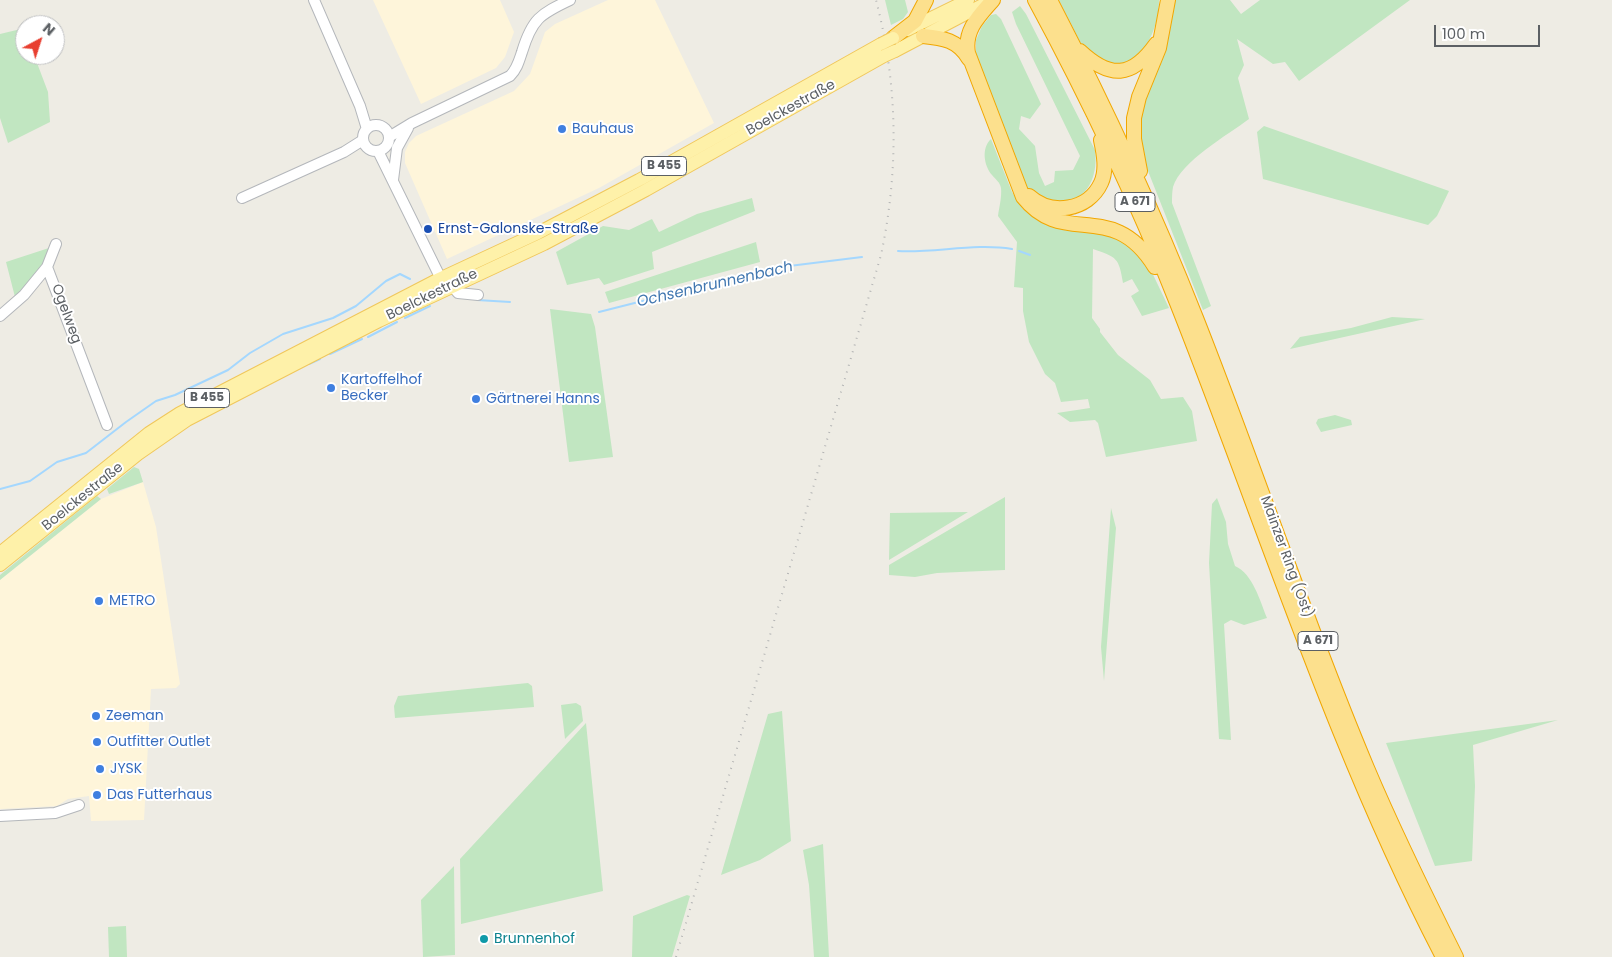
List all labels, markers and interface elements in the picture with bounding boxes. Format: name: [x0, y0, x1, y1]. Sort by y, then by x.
north arrow: [15, 15, 65, 65]
scale bar: [1437, 15, 1543, 47]
text: N: [39, 18, 59, 40]
text: 100 m: [1442, 23, 1485, 44]
street label: Boelckestraße: [743, 77, 839, 139]
place label: Bauhaus: [572, 121, 634, 137]
marker: Bauhaus: [556, 123, 568, 135]
road number: B 455: [642, 157, 686, 176]
road number: A 671: [1115, 192, 1155, 212]
place label: Ernst-Galonske-Straße: [438, 221, 598, 237]
marker: Ernst-Galonske-Straße: [422, 223, 434, 235]
water label: Ochsenbrunnenbach: [635, 258, 795, 312]
street label: Boelckestraße: [384, 266, 480, 324]
street label: Ogelweg: [47, 282, 85, 346]
place label: Kartoffelhof Becker: [341, 372, 422, 404]
marker: Kartoffelhof Becker: [325, 382, 337, 394]
road number: B 455: [184, 388, 230, 408]
place label: Gärtnerei Hanns: [486, 391, 600, 407]
marker: Gärtnerei Hanns: [470, 393, 482, 405]
street label: Boelckestraße: [39, 459, 127, 535]
street label: Mainzer Ring (Ost): [1256, 494, 1316, 620]
place label: METRO: [109, 593, 155, 609]
marker: METRO: [93, 595, 105, 607]
road number: A 671: [1298, 631, 1338, 650]
place label: Zeeman: [106, 708, 164, 724]
marker: Zeeman: [90, 710, 102, 722]
place label: Outfitter Outlet: [107, 734, 210, 750]
marker: Outfitter Outlet: [91, 736, 103, 748]
place label: JYSK: [110, 761, 142, 777]
marker: JYSK: [94, 763, 106, 775]
place label: Das Futterhaus: [107, 787, 212, 803]
marker: Das Futterhaus: [91, 789, 103, 801]
place label: Brunnenhof: [494, 931, 575, 947]
marker: Brunnenhof: [478, 933, 490, 945]

